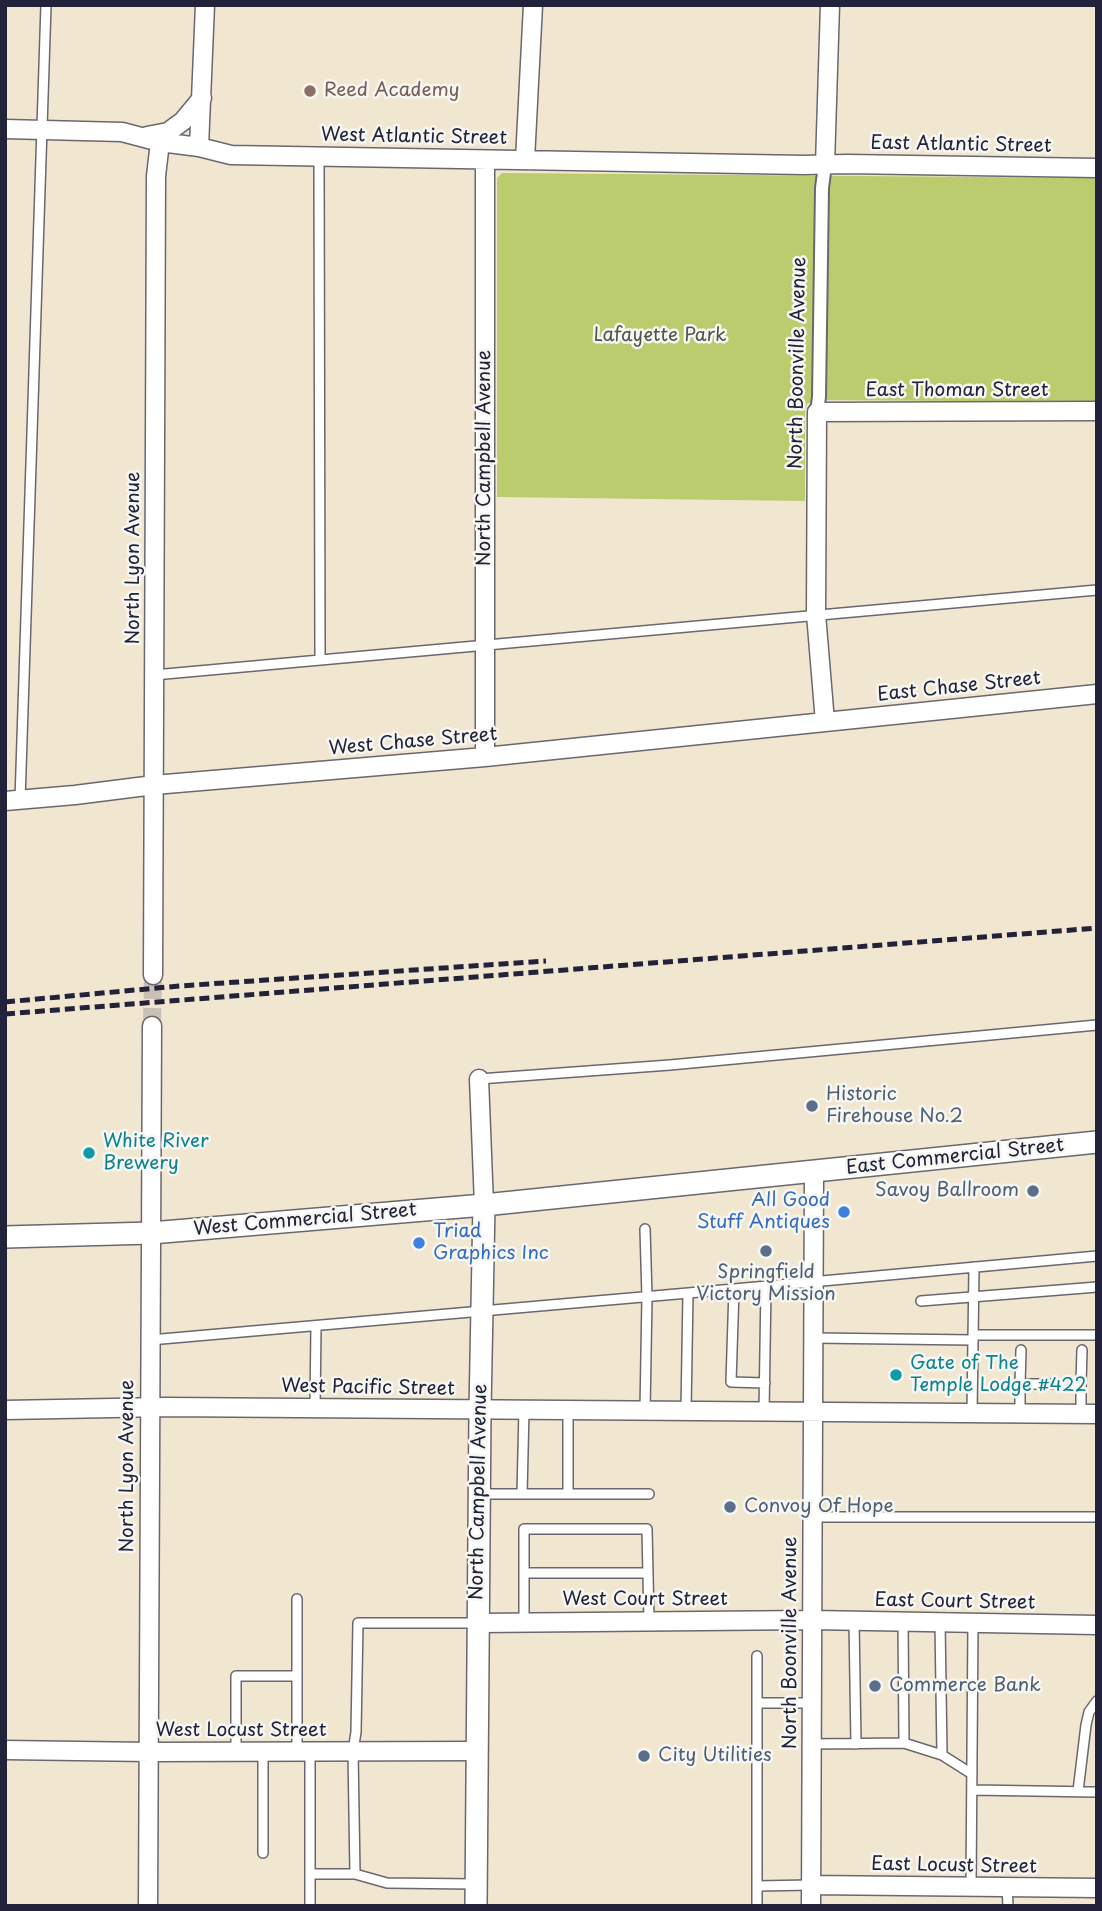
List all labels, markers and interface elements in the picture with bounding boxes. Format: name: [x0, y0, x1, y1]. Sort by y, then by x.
place label: Reed Academy: [324, 80, 460, 102]
marker: Reed Academy: [302, 83, 318, 99]
street label: West Atlantic Street: [321, 124, 507, 150]
street label: East Atlantic Street: [870, 132, 1052, 158]
street label: North Boonville Avenue: [785, 257, 811, 469]
park label: Lafayette Park: [593, 325, 727, 347]
street label: North Campbell Avenue: [474, 350, 496, 566]
street label: East Thoman Street: [865, 380, 1049, 402]
street label: North Lyon Avenue: [123, 472, 145, 644]
street label: East Chase Street: [876, 667, 1042, 707]
street label: West Chase Street: [328, 723, 498, 761]
place label: Historic Firehouse No.2: [826, 1084, 963, 1128]
marker: Historic Firehouse No.2: [804, 1098, 820, 1114]
place label: White River Brewery: [103, 1131, 209, 1175]
street label: East Commercial Street: [845, 1134, 1065, 1180]
marker: White River Brewery: [81, 1145, 97, 1161]
place label: Savoy Ballroom: [875, 1180, 1019, 1202]
marker: Savoy Ballroom: [1025, 1183, 1041, 1199]
place label: All Good Stuff Antiques: [697, 1190, 830, 1234]
street label: West Commercial Street: [193, 1199, 417, 1241]
marker: All Good Stuff Antiques: [836, 1204, 852, 1220]
place label: Triad Graphics Inc: [433, 1221, 549, 1265]
marker: Triad Graphics Inc: [411, 1235, 427, 1251]
marker: Springfield Victory Mission: [758, 1243, 774, 1259]
place label: Springfield Victory Mission: [696, 1262, 836, 1306]
place label: Gate of The Temple Lodge #422: [910, 1353, 1087, 1397]
marker: Gate of The Temple Lodge #422: [888, 1367, 904, 1383]
street label: West Pacific Street: [281, 1375, 455, 1401]
street label: North Lyon Avenue: [117, 1380, 139, 1552]
street label: North Campbell Avenue: [466, 1384, 492, 1600]
place label: Convoy Of Hope: [744, 1496, 894, 1518]
marker: Convoy Of Hope: [722, 1499, 738, 1515]
street label: North Boonville Avenue: [780, 1537, 802, 1749]
street label: West Court Street: [562, 1589, 728, 1611]
street label: East Court Street: [874, 1589, 1036, 1615]
place label: Commerce Bank: [889, 1675, 1041, 1697]
marker: Commerce Bank: [867, 1678, 883, 1694]
street label: West Locust Street: [156, 1720, 326, 1742]
place label: City Utilities: [658, 1745, 772, 1767]
marker: City Utilities: [636, 1748, 652, 1764]
street label: East Locust Street: [871, 1853, 1037, 1879]

